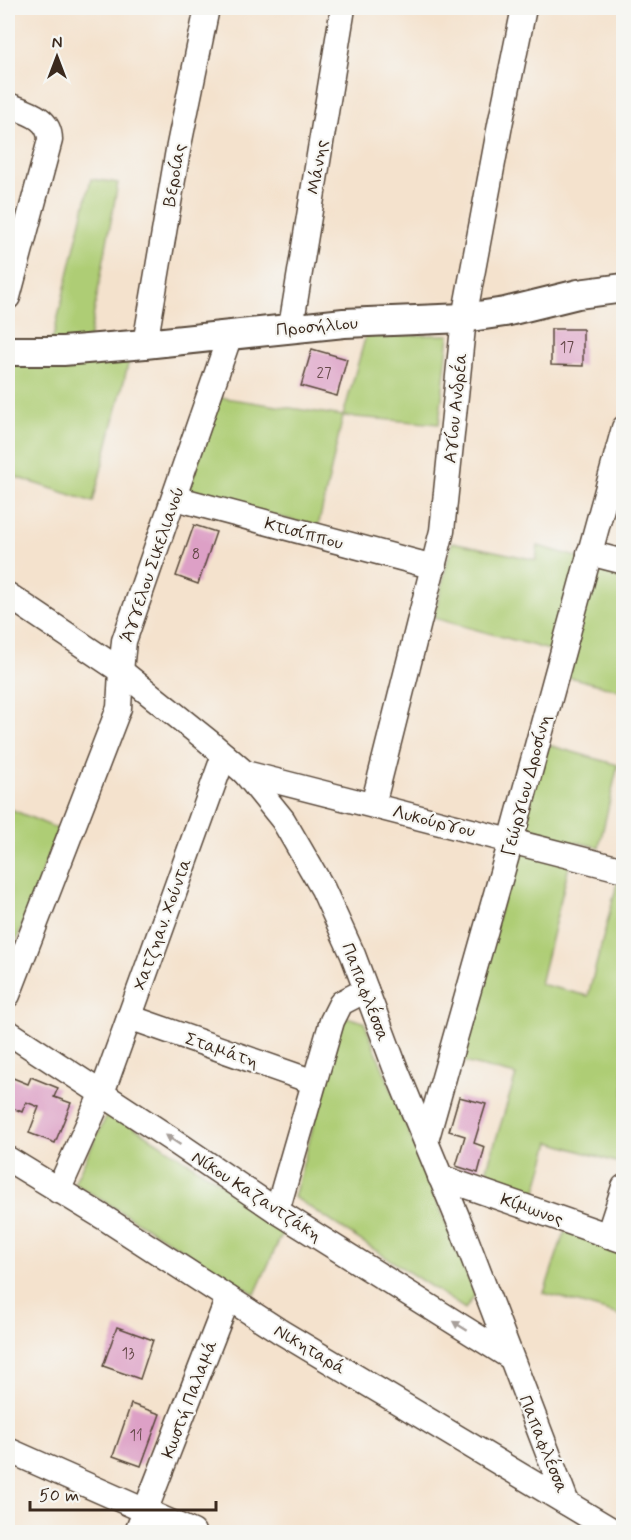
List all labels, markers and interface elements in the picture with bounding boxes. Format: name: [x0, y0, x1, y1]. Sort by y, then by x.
north arrow: [27, 27, 87, 87]
text: N: [52, 33, 62, 54]
street label: Μάνης: [302, 138, 334, 196]
street label: Βεροίας: [158, 142, 192, 209]
street label: Προσήλιου: [275, 311, 359, 343]
house number: 17: [560, 338, 575, 358]
street label: Αγίου Ανδρέα: [437, 352, 474, 465]
house number: 27: [317, 364, 332, 384]
street label: Άγγελου Σικελιανού: [115, 483, 191, 645]
street label: Κτισίππου: [262, 512, 346, 556]
house number: 8: [192, 545, 200, 565]
street label: Γεώργιου Δροσίνη: [496, 712, 557, 859]
street label: Λυκούργου: [390, 800, 478, 844]
street label: Χατζηαν. Χούντα: [128, 855, 198, 994]
street label: Παπαφλέσσα: [335, 939, 396, 1045]
street label: Σταμάτη: [182, 1027, 262, 1075]
one-way arrow: [165, 1134, 181, 1146]
street label: Νίκου Καζαντζάκη: [187, 1146, 326, 1248]
street label: Κίμωνος: [497, 1188, 567, 1232]
street label: Νικηταρά: [269, 1319, 350, 1381]
one-way arrow: [452, 1320, 468, 1331]
street label: Κωστή Παλαμά: [156, 1337, 224, 1462]
house number: 13: [121, 1344, 135, 1364]
street label: Παπαφλέσσα: [513, 1391, 575, 1497]
house number: 11: [129, 1426, 143, 1446]
scale bar: [30, 1474, 216, 1512]
text: 50 m: [39, 1484, 79, 1508]

